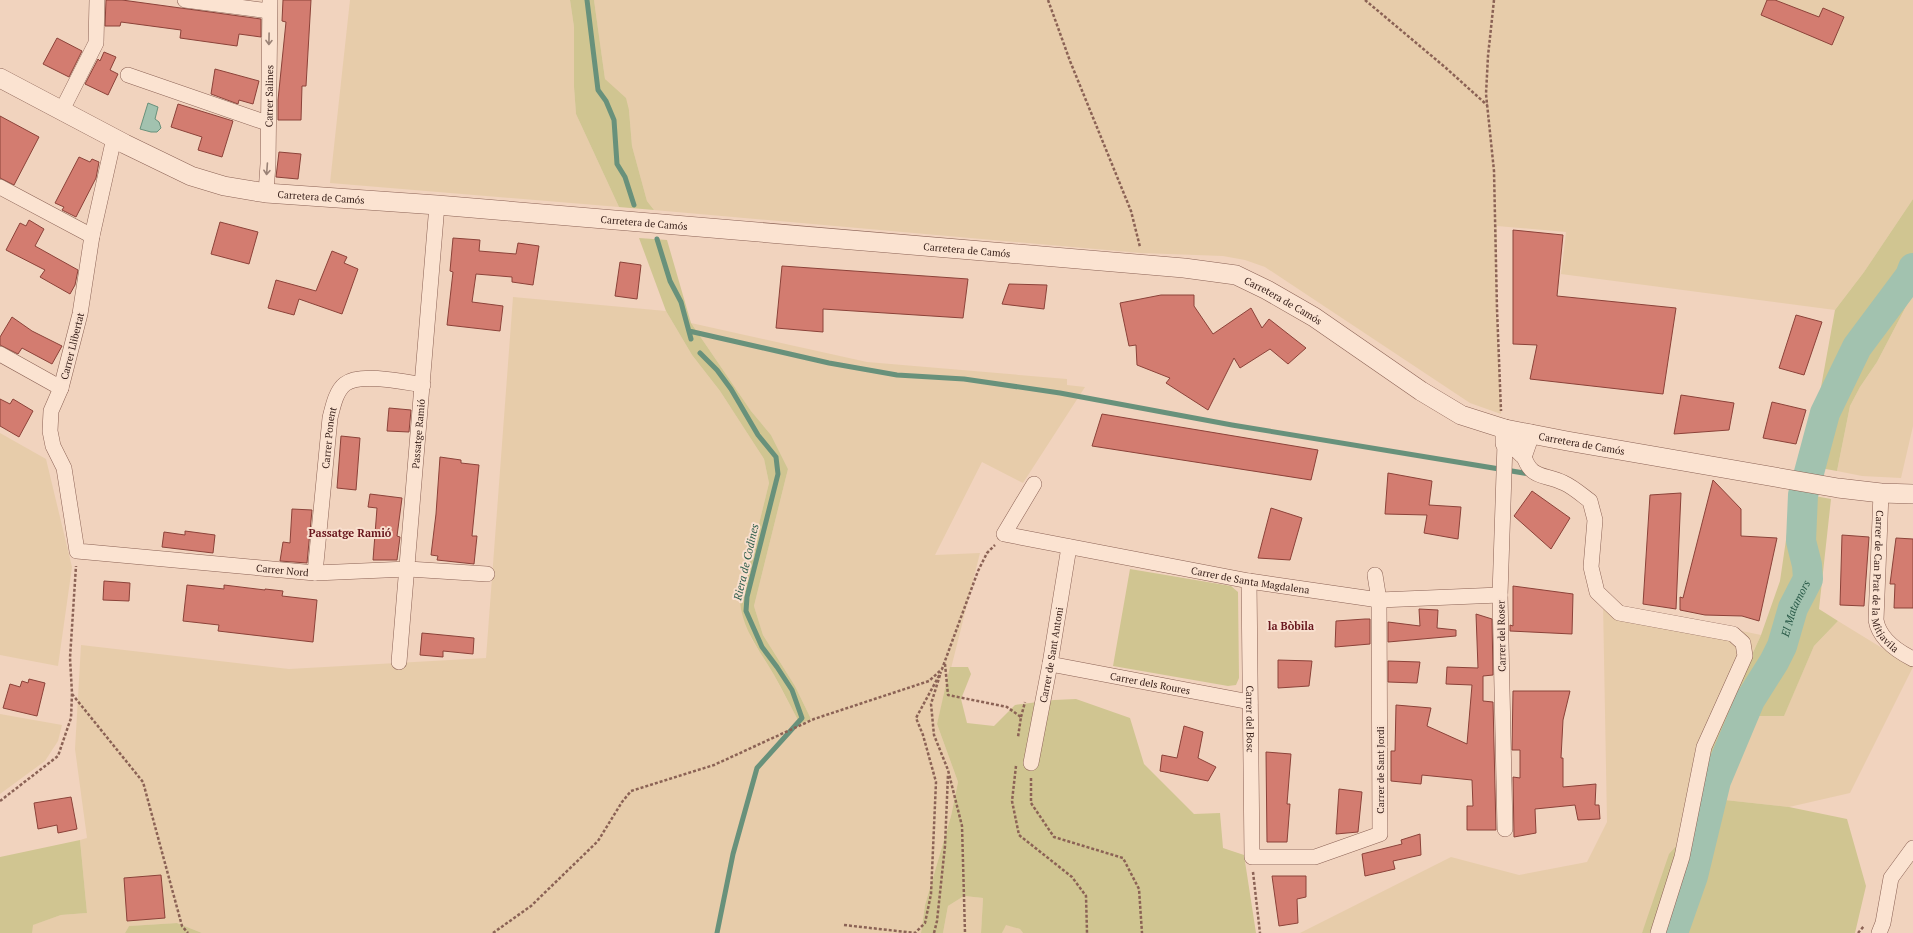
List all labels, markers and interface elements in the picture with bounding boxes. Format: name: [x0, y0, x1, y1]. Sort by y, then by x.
one-way arrow: [265, 32, 273, 45]
street label: Carrer Salines: [262, 65, 276, 127]
one-way arrow: [264, 162, 271, 175]
street label: Carretera de Camós: [277, 188, 365, 207]
street label: Carretera de Camós: [600, 213, 688, 233]
street label: Carretera de Camós: [923, 240, 1011, 260]
street label: Carretera de Camós: [1242, 274, 1325, 328]
street label: Carrer Llibertat: [58, 311, 87, 381]
street label: Passatge Ramió: [409, 398, 428, 469]
street label: Carrer Ponent: [319, 405, 340, 469]
street label: Carretera de Camós: [1537, 430, 1626, 458]
street label: Carrer de Can Prat de la Mitjavila: [1869, 510, 1901, 655]
water label: Riera de Codines: [730, 522, 762, 603]
district label: Passatge Ramió: [309, 526, 392, 540]
street label: Carrer Nord: [255, 562, 310, 579]
street label: Carrer de Santa Magdalena: [1190, 564, 1310, 597]
water label: El Matamors: [1778, 577, 1814, 639]
street label: Carrer del Roser: [1494, 600, 1509, 672]
street label: Carrer de Sant Antoni: [1037, 606, 1066, 704]
district label: la Bòbila: [1268, 619, 1314, 633]
street label: Carrer dels Roures: [1109, 670, 1191, 698]
street label: Carrer del Bosc: [1243, 685, 1257, 753]
street label: Carrer de Sant Jordi: [1374, 726, 1387, 814]

